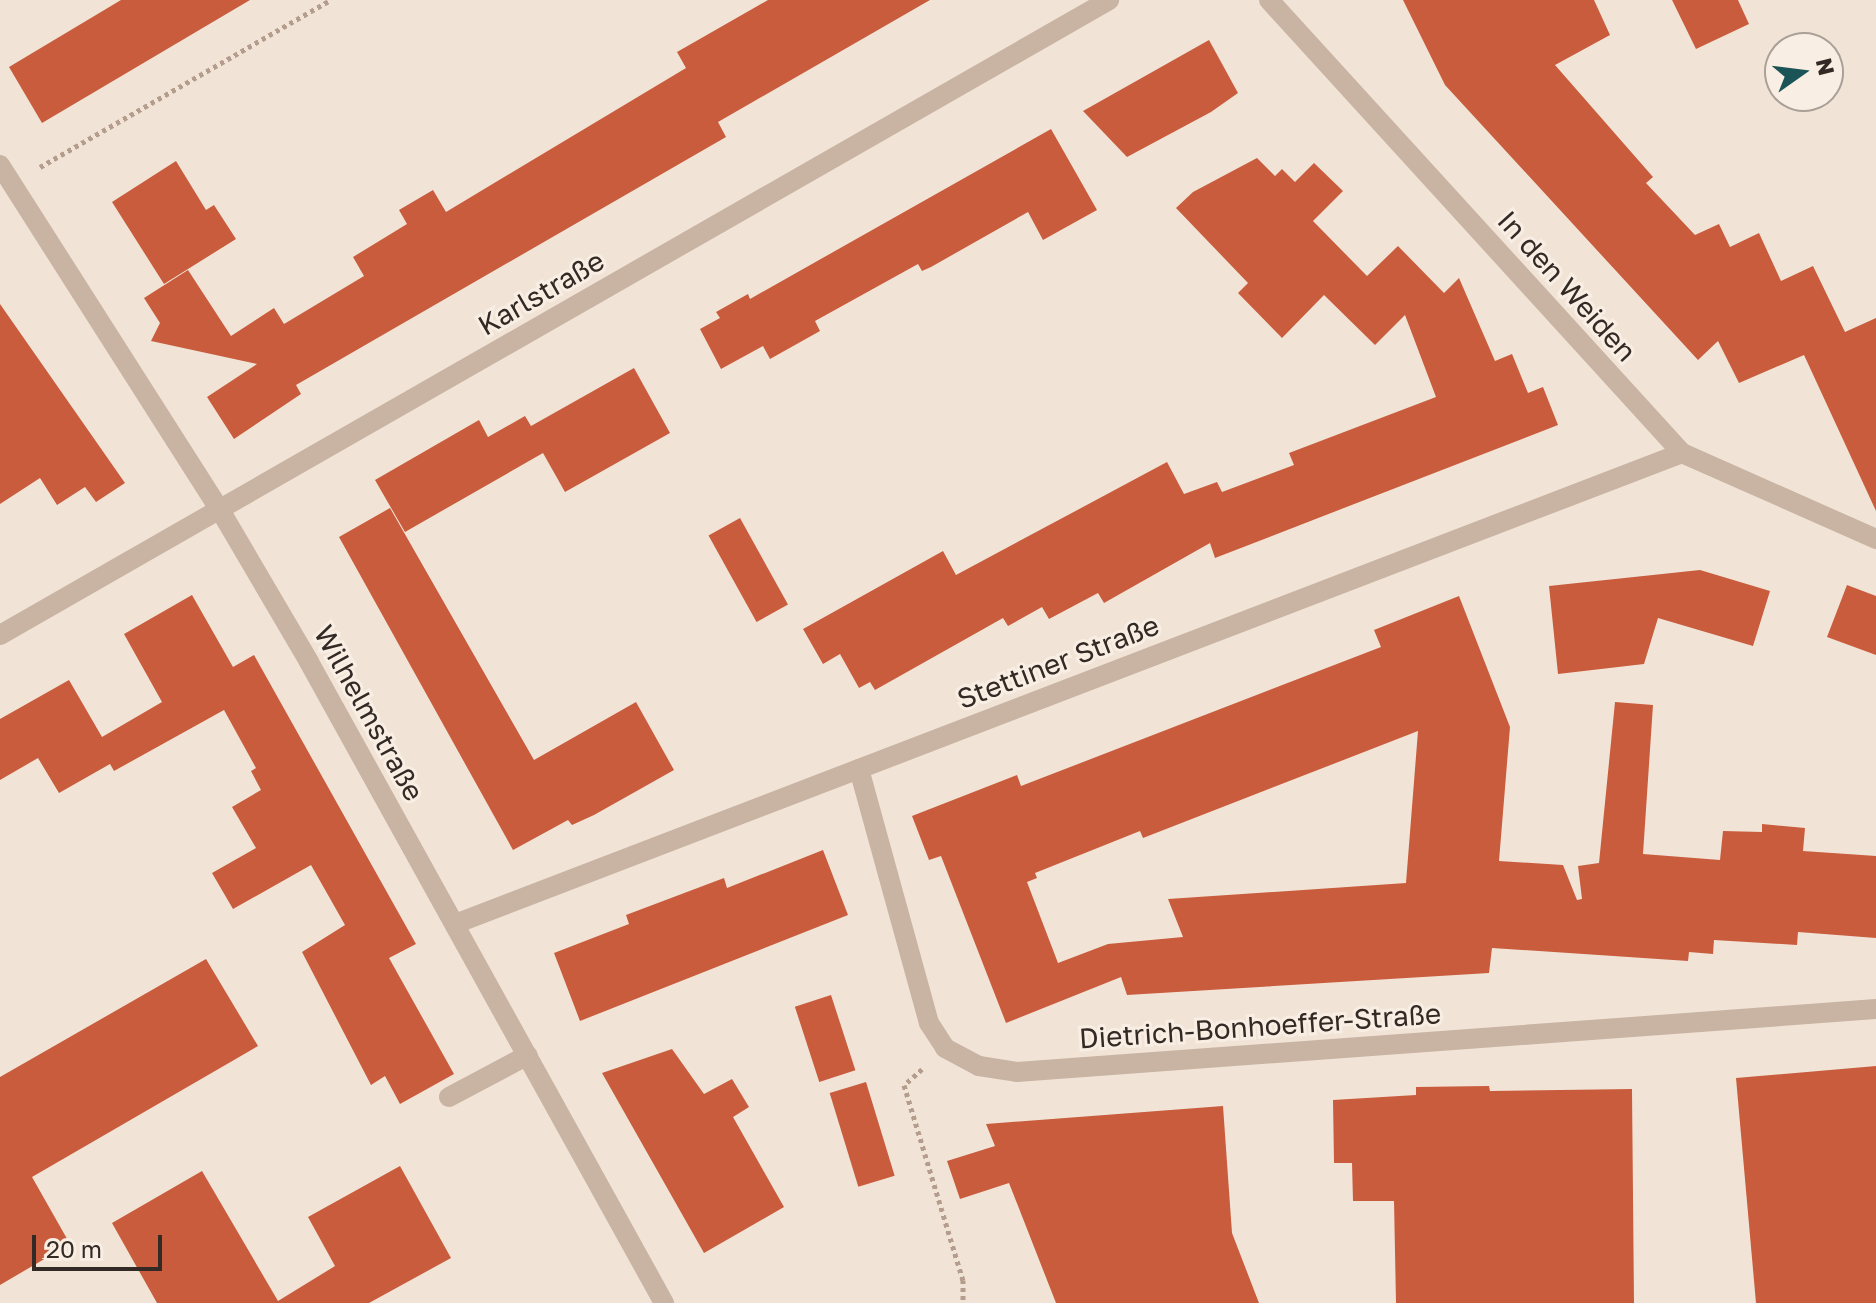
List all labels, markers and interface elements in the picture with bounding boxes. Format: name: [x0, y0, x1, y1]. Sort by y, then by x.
north arrow: [1764, 32, 1844, 112]
text: N: [1811, 55, 1841, 78]
street label: In den Weiden: [1491, 204, 1643, 368]
street label: Karlstraße: [472, 244, 610, 342]
street label: Stettiner Straße: [952, 608, 1164, 716]
street label: Wilhelmstraße: [307, 619, 431, 807]
street label: Dietrich-Bonhoeffer-Straße: [1078, 997, 1442, 1055]
scale bar: [36, 1219, 166, 1269]
text: 20 m: [46, 1234, 102, 1263]

